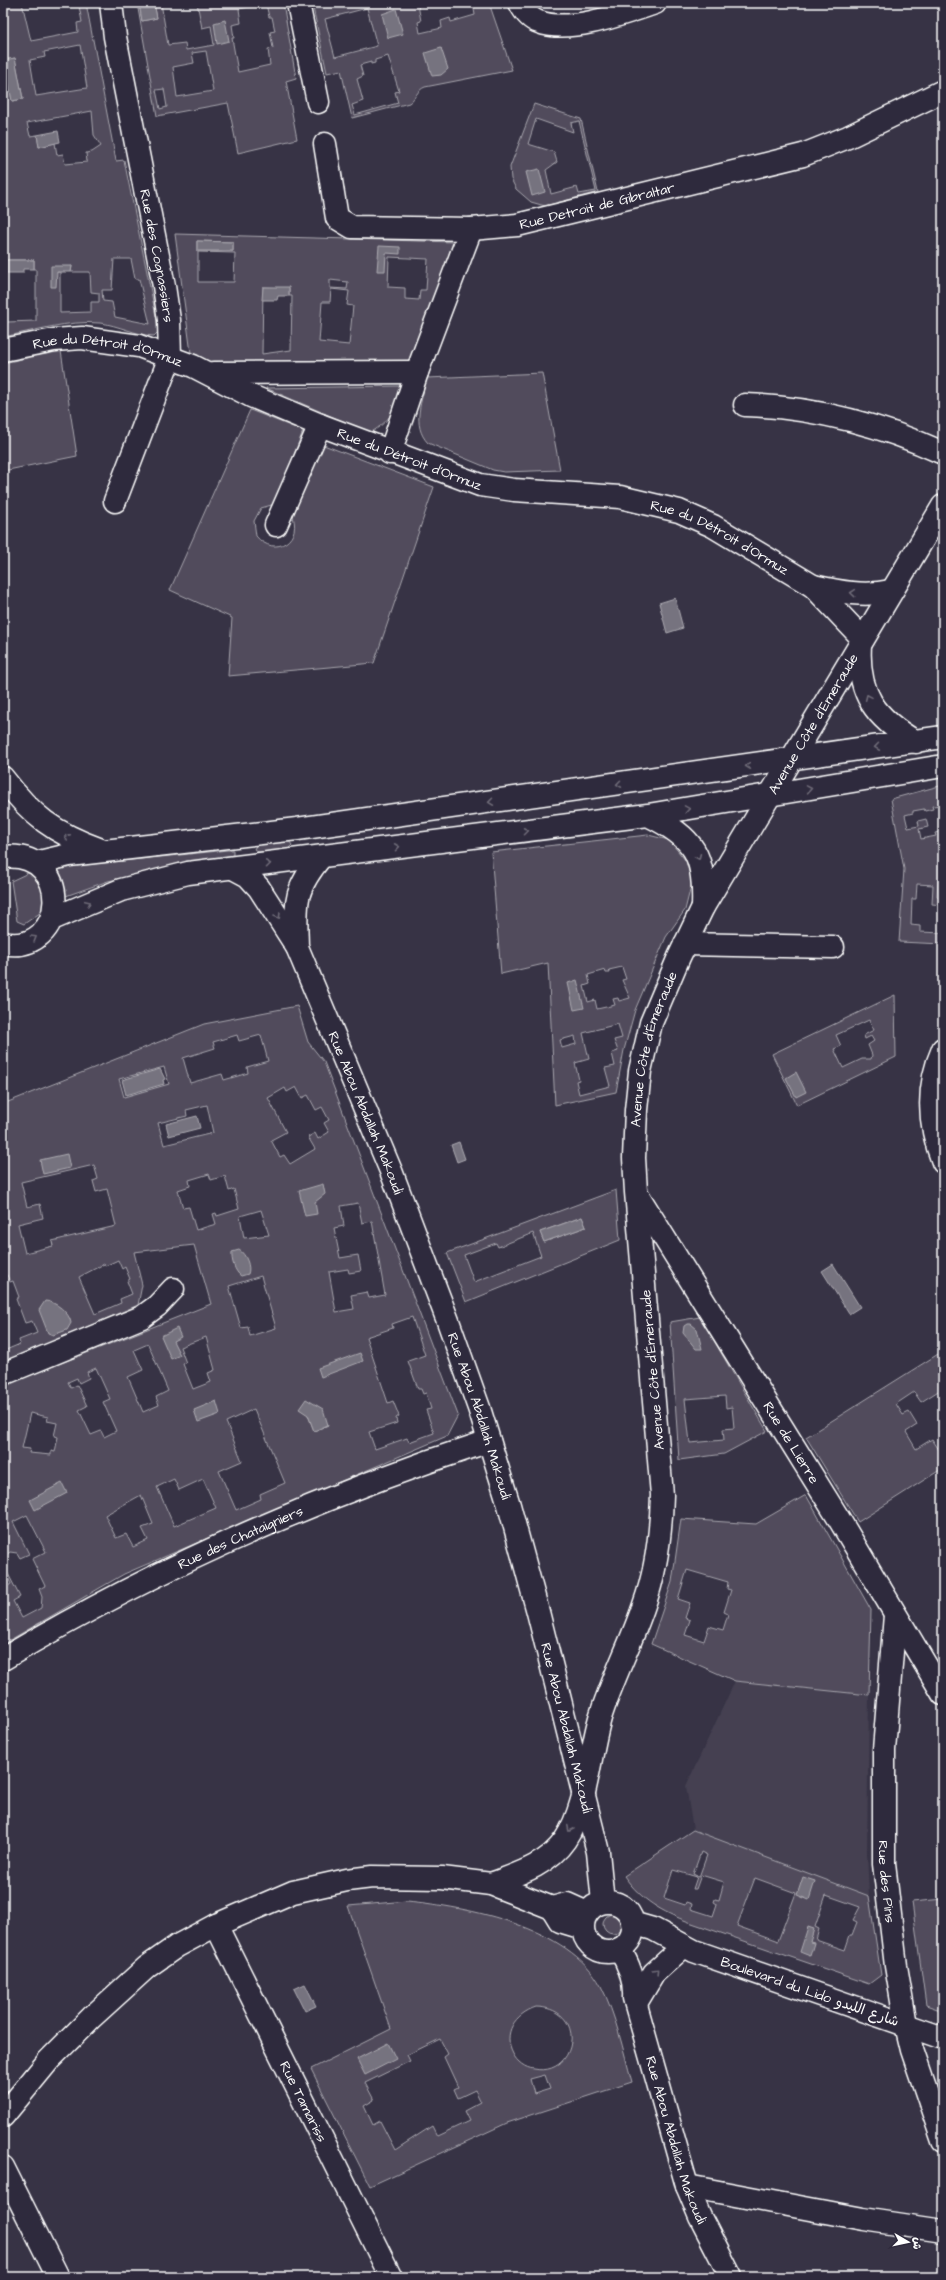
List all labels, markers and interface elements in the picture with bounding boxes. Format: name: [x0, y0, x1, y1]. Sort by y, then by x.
street label: Rue Detroit de Gibraltar: [517, 178, 677, 235]
street label: Rue des Cognassiers: [134, 187, 178, 324]
street label: Rue du Détroit d'Ormuz: [31, 329, 185, 372]
street label: Rue du Détroit d'Ormuz: [334, 423, 484, 496]
street label: Rue du Détroit d'Ormuz: [648, 496, 792, 580]
one-way arrow: [850, 589, 856, 598]
street label: Avenue Côte d'Emeraude: [764, 650, 864, 798]
one-way arrow: [865, 694, 873, 702]
one-way arrow: [874, 742, 880, 751]
one-way arrow: [745, 761, 751, 770]
one-way arrow: [616, 779, 622, 788]
one-way arrow: [806, 785, 812, 794]
one-way arrow: [488, 797, 494, 806]
one-way arrow: [684, 805, 690, 814]
one-way arrow: [523, 827, 529, 836]
one-way arrow: [64, 834, 72, 841]
one-way arrow: [394, 843, 400, 852]
one-way arrow: [693, 853, 701, 860]
one-way arrow: [265, 859, 271, 868]
one-way arrow: [84, 900, 91, 908]
one-way arrow: [273, 912, 280, 919]
one-way arrow: [30, 935, 37, 942]
street label: Avenue Côte d'Émeraude: [626, 968, 683, 1127]
street label: Rue Abou Abdallah Makoudi: [323, 1029, 408, 1197]
street label: Avenue Côte d'Émeraude: [636, 1289, 670, 1451]
street label: Rue Abou Abdallah Makoudi: [442, 1330, 516, 1502]
street label: Rue de Lierre: [758, 1398, 824, 1488]
street label: Rue des Chataigniers: [175, 1501, 306, 1575]
street label: Rue Abou Abdallah Makoudi: [535, 1641, 597, 1815]
one-way arrow: [568, 1825, 575, 1832]
street label: Rue des Pins: [873, 1840, 900, 1924]
street label: Boulevard du Lido شارع الليدو: [718, 1952, 902, 2032]
one-way arrow: [651, 1968, 659, 1976]
street label: Rue Abou Abdallah Makoudi: [640, 2054, 711, 2228]
street label: Rue Tamariss: [274, 2058, 331, 2146]
north arrow: [888, 2222, 928, 2262]
text: ش: [909, 2236, 926, 2251]

